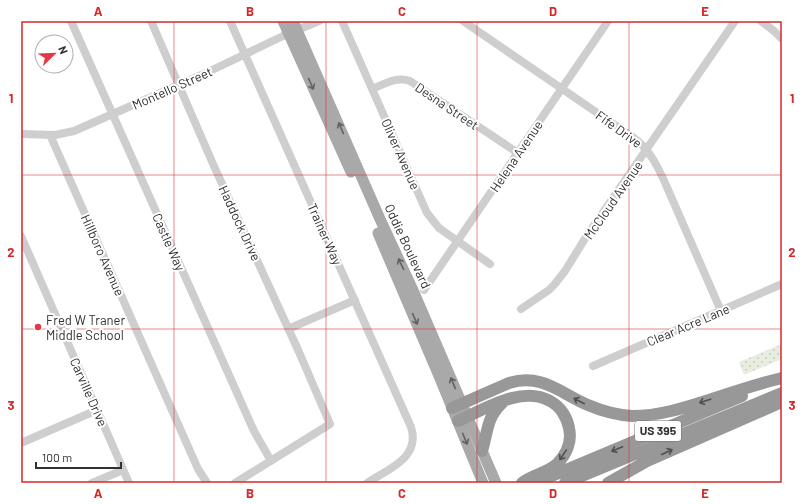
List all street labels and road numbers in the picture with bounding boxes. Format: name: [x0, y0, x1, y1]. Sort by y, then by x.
street label: Montello Street: [129, 63, 215, 113]
street label: Desna Street: [412, 79, 482, 133]
street label: Fife Drive: [593, 107, 645, 151]
street label: Oliver Avenue: [378, 116, 424, 192]
street label: Helena Avenue: [486, 117, 546, 195]
street label: McCloud Avenue: [580, 158, 646, 242]
street label: Haddock Drive: [216, 183, 264, 263]
street label: Trainer Way: [304, 201, 346, 267]
street label: Oddie Boulevard: [381, 201, 435, 291]
street label: Castle Way: [149, 211, 189, 273]
street label: Hillboro Avenue: [78, 212, 128, 298]
street label: Clear Acre Lane: [644, 300, 732, 350]
street label: Carville Drive: [67, 355, 111, 429]
road number: US 395: [635, 421, 681, 441]

